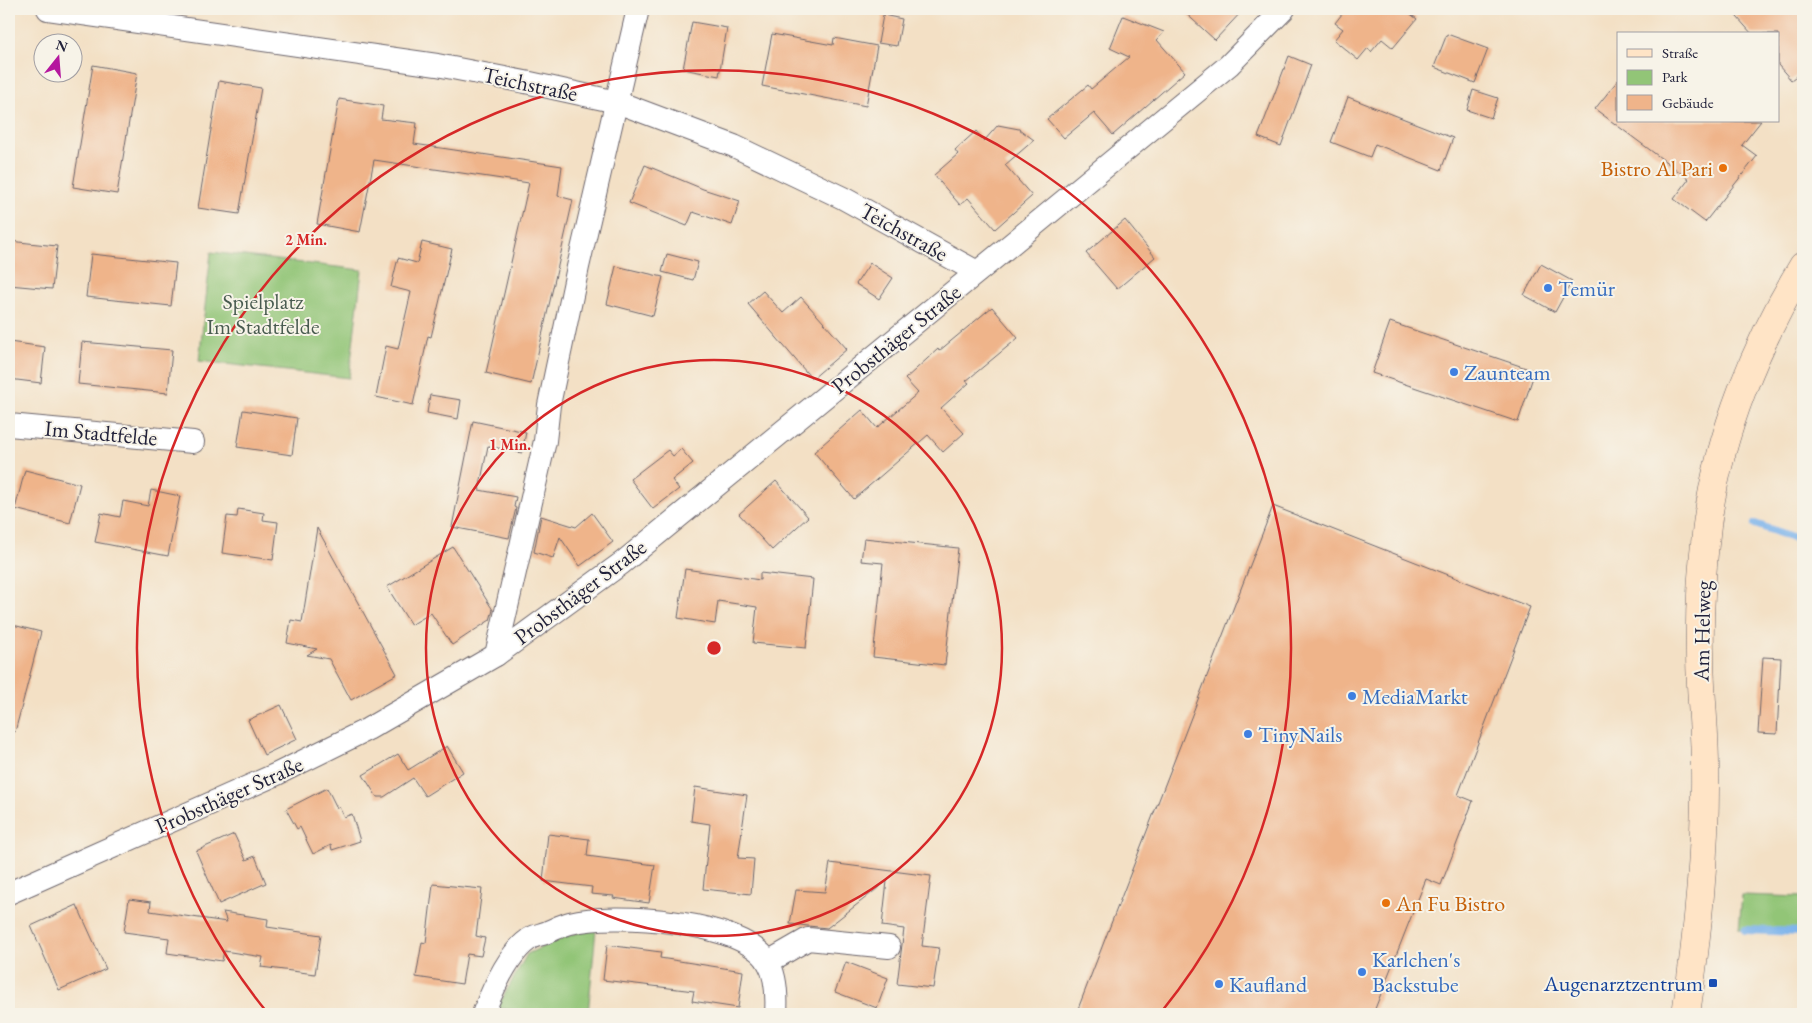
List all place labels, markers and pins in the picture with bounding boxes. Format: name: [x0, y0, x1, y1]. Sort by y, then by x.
place label: Bistro Al Pari: [1601, 154, 1713, 183]
marker: Bistro Al Pari: [1717, 162, 1729, 174]
place label: Temür: [1558, 274, 1616, 303]
marker: Temür: [1542, 282, 1554, 294]
place label: Zaunteam: [1464, 358, 1551, 387]
marker: Zaunteam: [1448, 366, 1460, 378]
centre of rings: [705, 639, 723, 657]
place label: MediaMarkt: [1362, 682, 1468, 711]
marker: MediaMarkt: [1346, 690, 1358, 702]
place label: TinyNails: [1258, 720, 1342, 749]
marker: TinyNails: [1242, 728, 1254, 740]
place label: An Fu Bistro: [1395, 889, 1505, 918]
marker: An Fu Bistro: [1380, 897, 1392, 909]
place label: Karlchen's Backstube: [1372, 945, 1460, 999]
marker: Karlchen's Backstube: [1356, 966, 1368, 978]
place label: Augenarztzentrum: [1543, 969, 1703, 998]
place label: Kaufland: [1229, 970, 1308, 999]
marker: Augenarztzentrum: [1707, 977, 1719, 989]
marker: Kaufland: [1213, 978, 1225, 990]

